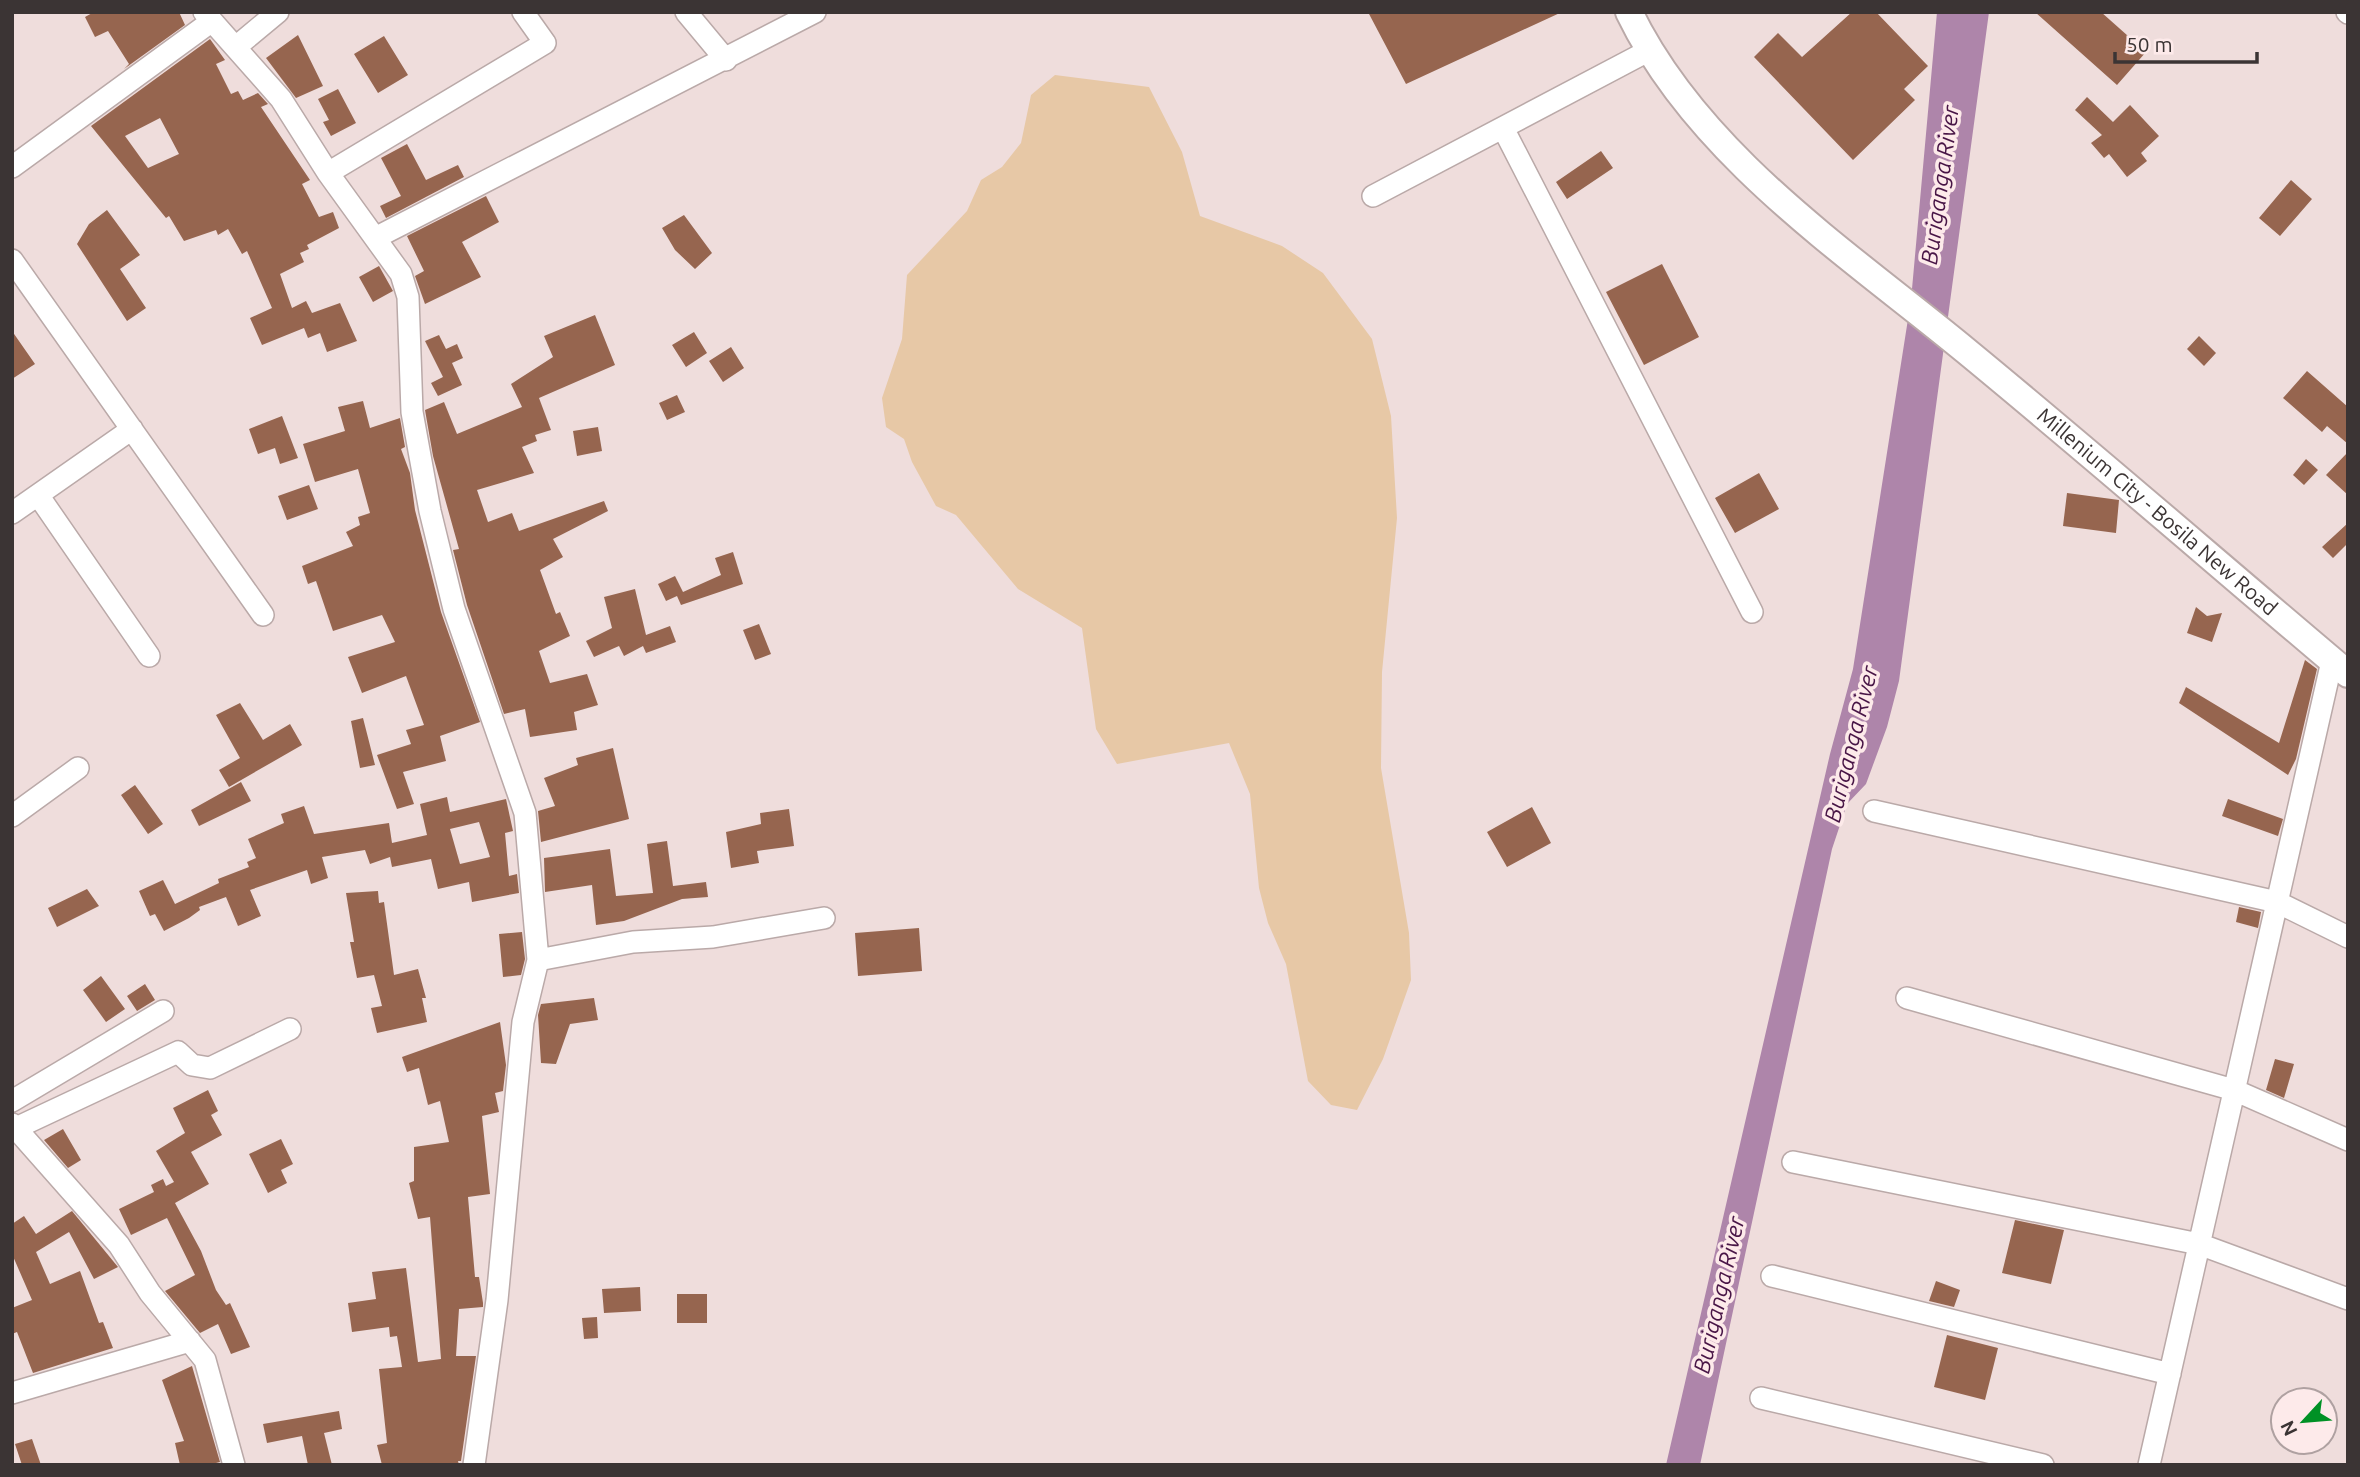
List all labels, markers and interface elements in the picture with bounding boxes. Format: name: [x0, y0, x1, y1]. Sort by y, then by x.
scale bar: [2115, 21, 2257, 65]
text: 50 m: [2126, 32, 2173, 56]
water label: Buriganga River: [1916, 103, 1963, 266]
street label: Millenium City - Bosila New Road: [2033, 402, 2283, 620]
water label: Buriganga River: [1819, 662, 1882, 825]
water label: Buriganga River: [1688, 1213, 1749, 1376]
north arrow: [2269, 1386, 2339, 1456]
text: N: [2276, 1417, 2302, 1440]

